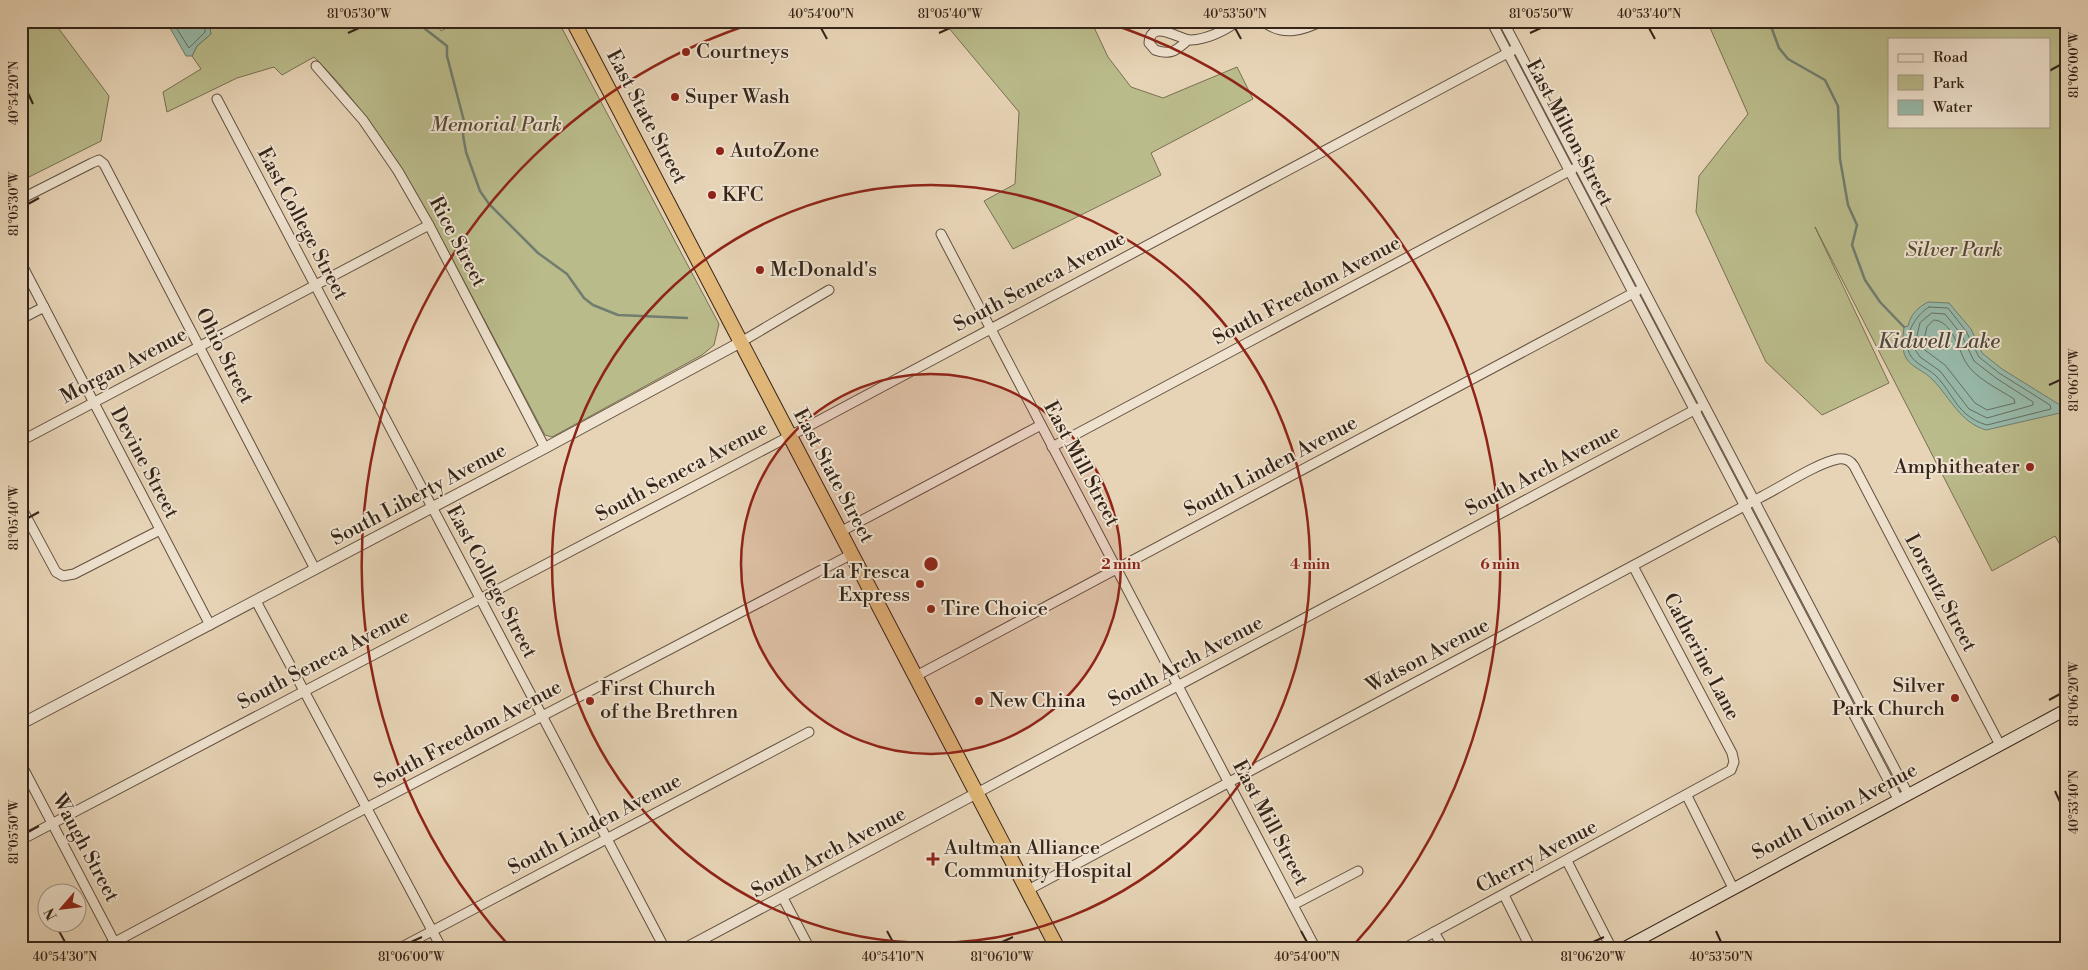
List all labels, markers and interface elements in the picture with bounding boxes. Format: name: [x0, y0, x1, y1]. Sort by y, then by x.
text: 81°05'30"W: [327, 7, 392, 22]
text: 40°54'00"N: [788, 7, 854, 22]
text: 81°05'40"W: [918, 7, 983, 22]
text: 40°53'50"N: [1203, 7, 1267, 22]
text: 81°05'50"W: [1509, 7, 1574, 22]
text: 40°53'40"N: [1617, 7, 1681, 22]
text: 81°06'00"W: [2067, 31, 2082, 98]
legend: [1888, 38, 2050, 128]
place label: Courtneys: [696, 40, 789, 65]
street label: East State Street: [600, 46, 692, 188]
marker: Courtneys: [680, 46, 692, 58]
text: Road: [1933, 48, 1968, 67]
street label: East Milton Street: [1520, 55, 1618, 211]
text: 40°54'20"N: [7, 61, 22, 125]
text: Park: [1933, 74, 1965, 93]
place label: Super Wash: [685, 85, 790, 110]
marker: Super Wash: [669, 91, 681, 103]
text: Water: [1932, 98, 1973, 117]
park label: Memorial Park: [430, 113, 562, 138]
place label: AutoZone: [729, 139, 819, 164]
street label: East College Street: [251, 143, 353, 305]
marker: AutoZone: [714, 145, 726, 157]
text: 81°05'30"W: [7, 171, 22, 236]
place label: KFC: [722, 183, 763, 208]
marker: KFC: [706, 189, 718, 201]
street label: Rice Street: [423, 192, 491, 292]
street label: South Seneca Avenue: [950, 226, 1130, 338]
street label: South Freedom Avenue: [1209, 231, 1405, 351]
park label: Silver Park: [1906, 238, 2002, 263]
place label: McDonald's: [770, 258, 877, 283]
marker: McDonald's: [754, 264, 766, 276]
street label: Ohio Street: [189, 304, 259, 408]
street label: Morgan Avenue: [56, 322, 192, 410]
water label: Kidwell Lake: [1878, 329, 2000, 355]
text: 81°06'10"W: [2067, 347, 2082, 411]
street label: East Mill Street: [1037, 397, 1125, 531]
street label: Devine Street: [104, 403, 184, 523]
street label: East State Street: [787, 405, 879, 547]
street label: South Linden Avenue: [1180, 411, 1362, 523]
street label: South Seneca Avenue: [592, 416, 772, 528]
street label: South Arch Avenue: [1461, 420, 1625, 522]
street label: South Liberty Avenue: [327, 438, 511, 552]
place label: Amphitheater: [1893, 455, 2020, 480]
marker: Amphitheater: [2024, 461, 2036, 473]
text: 81°05'40"W: [7, 485, 22, 550]
street label: East College Street: [440, 501, 542, 663]
street label: Lorentz Street: [1898, 530, 1982, 656]
centre of rings: [922, 555, 940, 573]
text: 2 min: [1101, 555, 1141, 574]
text: 4 min: [1290, 555, 1331, 574]
text: 6 min: [1480, 555, 1521, 574]
place label: La Fresca Express: [822, 560, 911, 608]
marker: La Fresca Express: [914, 578, 926, 590]
street label: Catherine Lane: [1657, 589, 1745, 725]
place label: Tire Choice: [941, 597, 1048, 622]
marker: Tire Choice: [925, 603, 937, 615]
street label: South Seneca Avenue: [234, 604, 414, 716]
street label: South Arch Avenue: [1104, 611, 1268, 713]
street label: Watson Avenue: [1361, 613, 1494, 699]
text: 81°06'20"W: [2067, 660, 2082, 726]
place label: Silver Park Church: [1832, 674, 1945, 722]
street label: South Freedom Avenue: [370, 675, 566, 795]
place label: First Church of the Brethren: [600, 677, 738, 725]
place label: New China: [989, 689, 1087, 714]
marker: Silver Park Church: [1949, 692, 1961, 704]
marker: First Church of the Brethren: [584, 695, 596, 707]
marker: New China: [973, 695, 985, 707]
street label: East Mill Street: [1226, 756, 1314, 890]
street label: South Union Avenue: [1748, 758, 1922, 866]
street label: South Linden Avenue: [504, 769, 686, 881]
text: 40°53'40"N: [2067, 770, 2082, 834]
street label: Waugh Street: [46, 789, 124, 906]
text: 81°05'50"W: [7, 799, 22, 864]
street label: South Arch Avenue: [747, 802, 911, 904]
street label: Cherry Avenue: [1472, 815, 1602, 899]
place label: Aultman Alliance Community Hospital: [943, 836, 1132, 884]
marker: Aultman Alliance Community Hospital: [926, 852, 940, 866]
north arrow: [38, 882, 88, 932]
text: N: [41, 905, 62, 923]
text: 40°54'30"N: [33, 950, 97, 965]
text: 81°06'00"W: [378, 950, 445, 965]
text: 40°54'10"N: [862, 950, 924, 965]
text: 81°06'10"W: [971, 950, 1035, 965]
text: 40°54'00"N: [1274, 950, 1340, 965]
text: 81°06'20"W: [1561, 950, 1627, 965]
text: 40°53'50"N: [1689, 950, 1753, 965]

